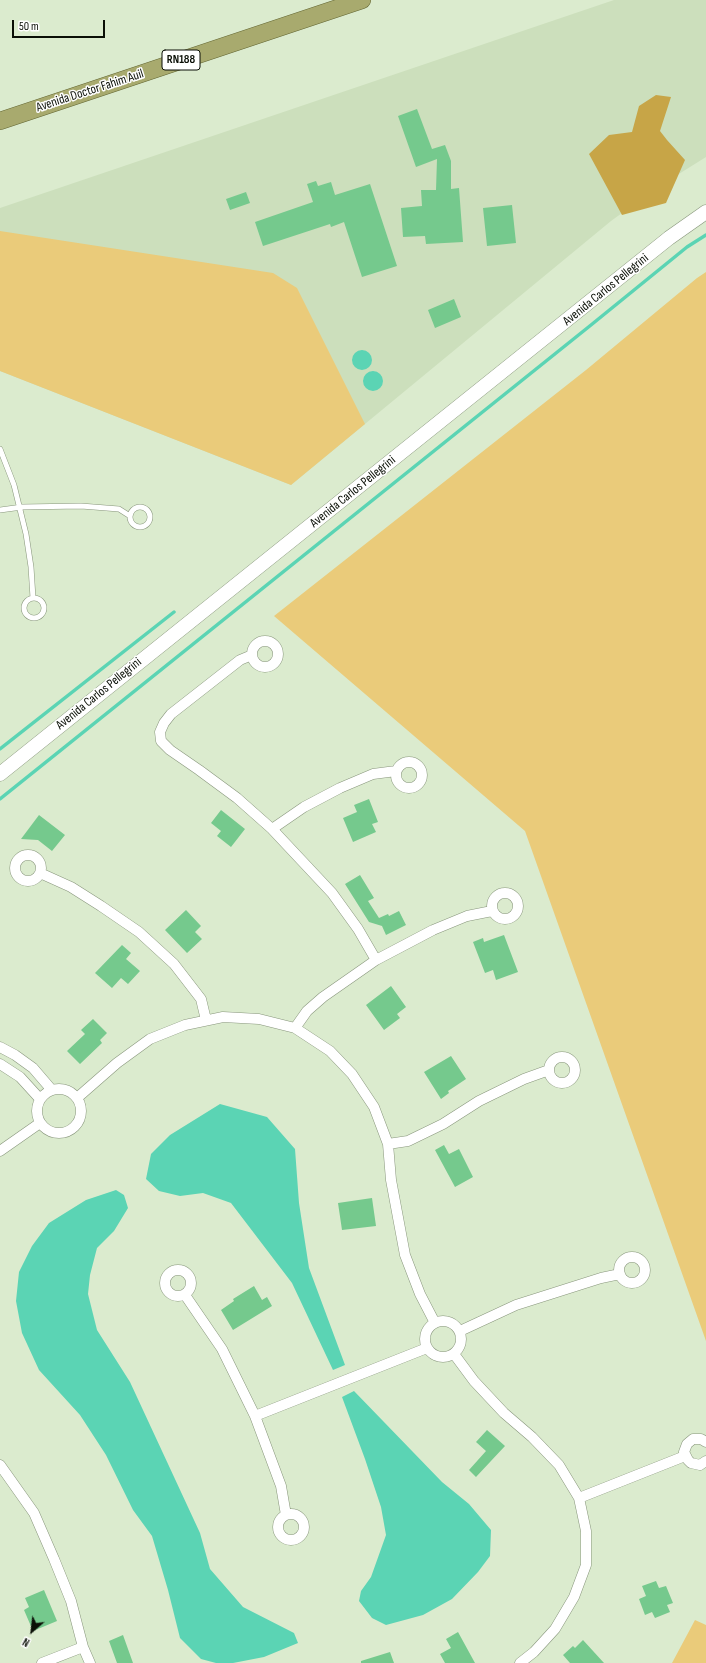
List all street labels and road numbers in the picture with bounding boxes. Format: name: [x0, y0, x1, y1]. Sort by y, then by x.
road number: RN188: [162, 50, 200, 70]
street label: Avenida Doctor Fahim Auil: [34, 66, 146, 116]
street label: Avenida Carlos Pellegrini: [560, 251, 652, 329]
street label: Avenida Carlos Pellegrini: [307, 453, 399, 531]
street label: Avenida Carlos Pellegrini: [53, 655, 145, 733]

